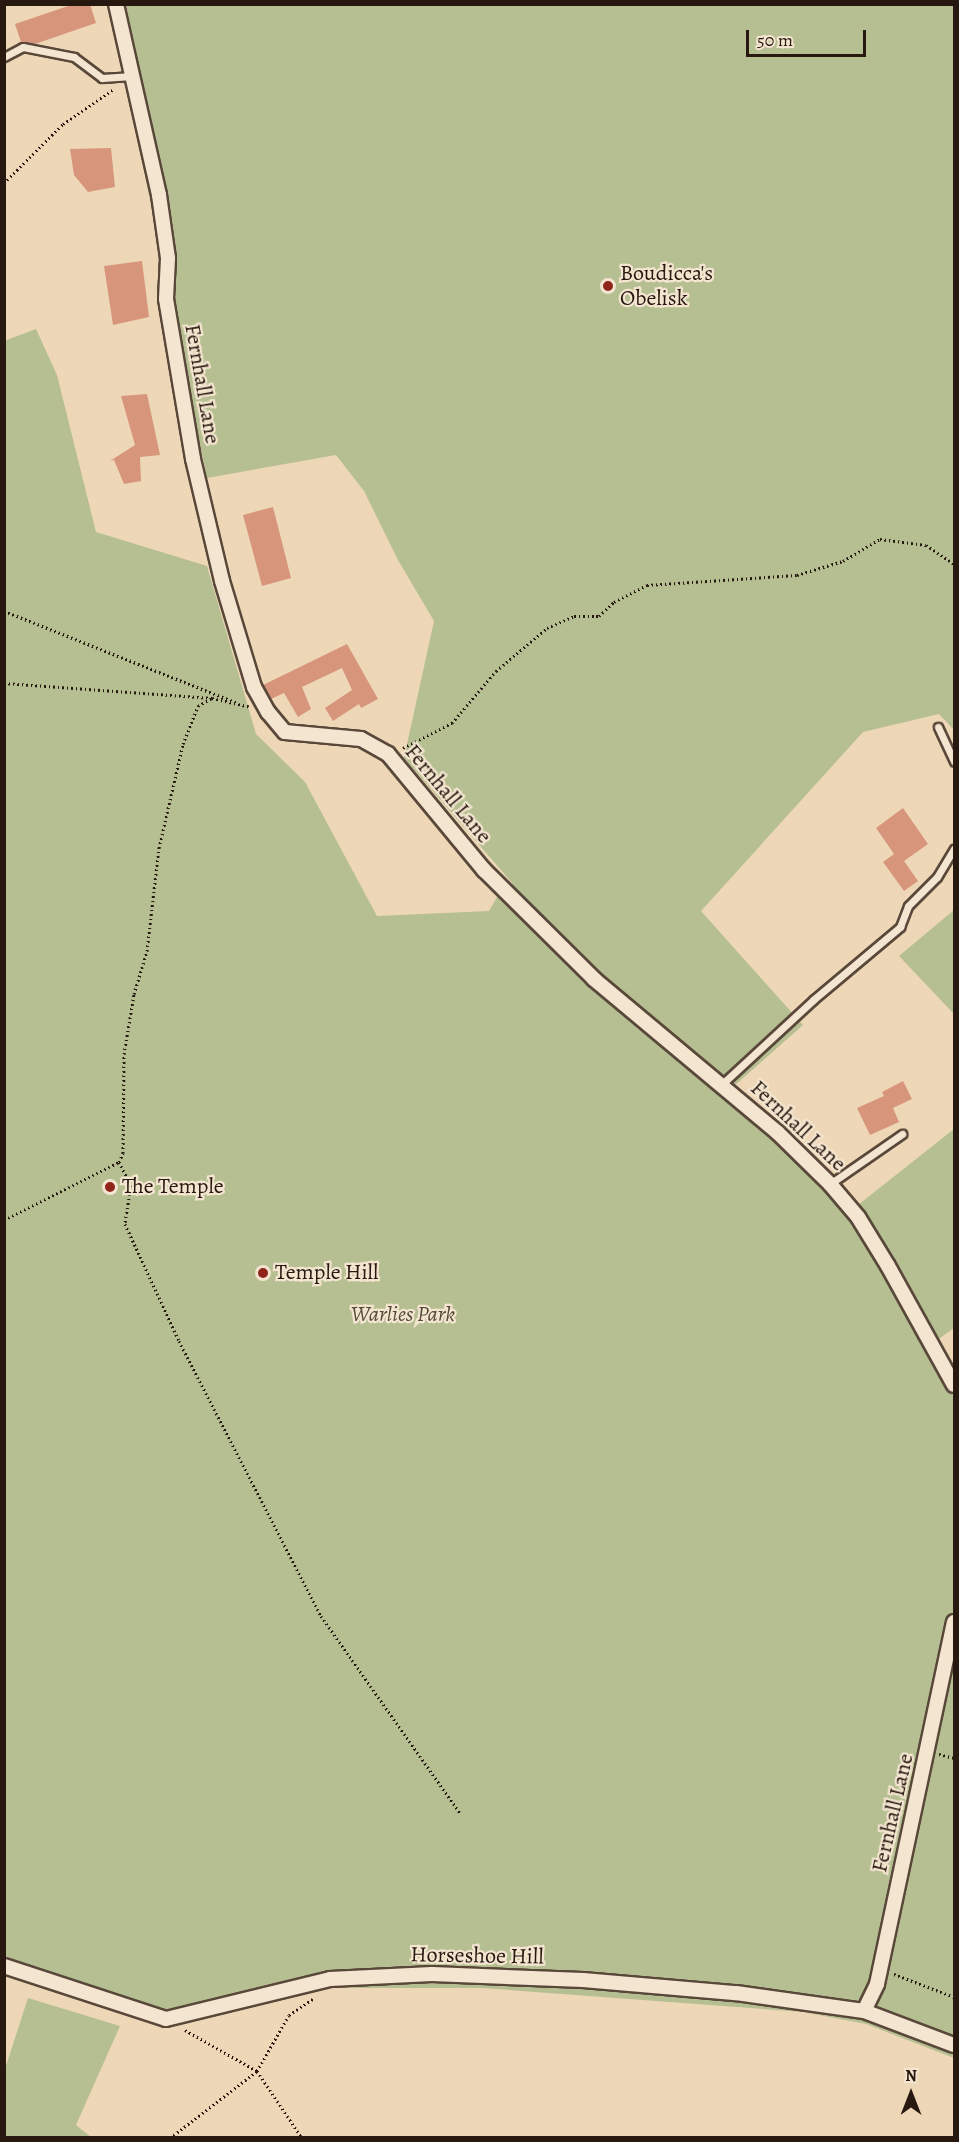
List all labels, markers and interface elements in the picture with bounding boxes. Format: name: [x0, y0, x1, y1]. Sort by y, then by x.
scale bar: [749, 18, 869, 56]
text: 50 m: [757, 28, 793, 52]
place label: Boudicca's Obelisk: [620, 260, 713, 312]
marker: Boudicca's Obelisk: [601, 279, 615, 293]
street label: Fernhall Lane: [178, 322, 226, 446]
street label: Fernhall Lane: [399, 739, 497, 849]
street label: Fernhall Lane: [745, 1075, 851, 1177]
place label: The Temple: [122, 1174, 224, 1200]
marker: The Temple: [103, 1180, 117, 1194]
place label: Temple Hill: [275, 1260, 378, 1286]
marker: Temple Hill: [256, 1266, 270, 1280]
park label: Warlies Park: [351, 1302, 455, 1328]
street label: Fernhall Lane: [867, 1751, 919, 1875]
street label: Horseshoe Hill: [410, 1942, 544, 1970]
north arrow: [881, 2064, 941, 2124]
text: N: [905, 2065, 917, 2087]

